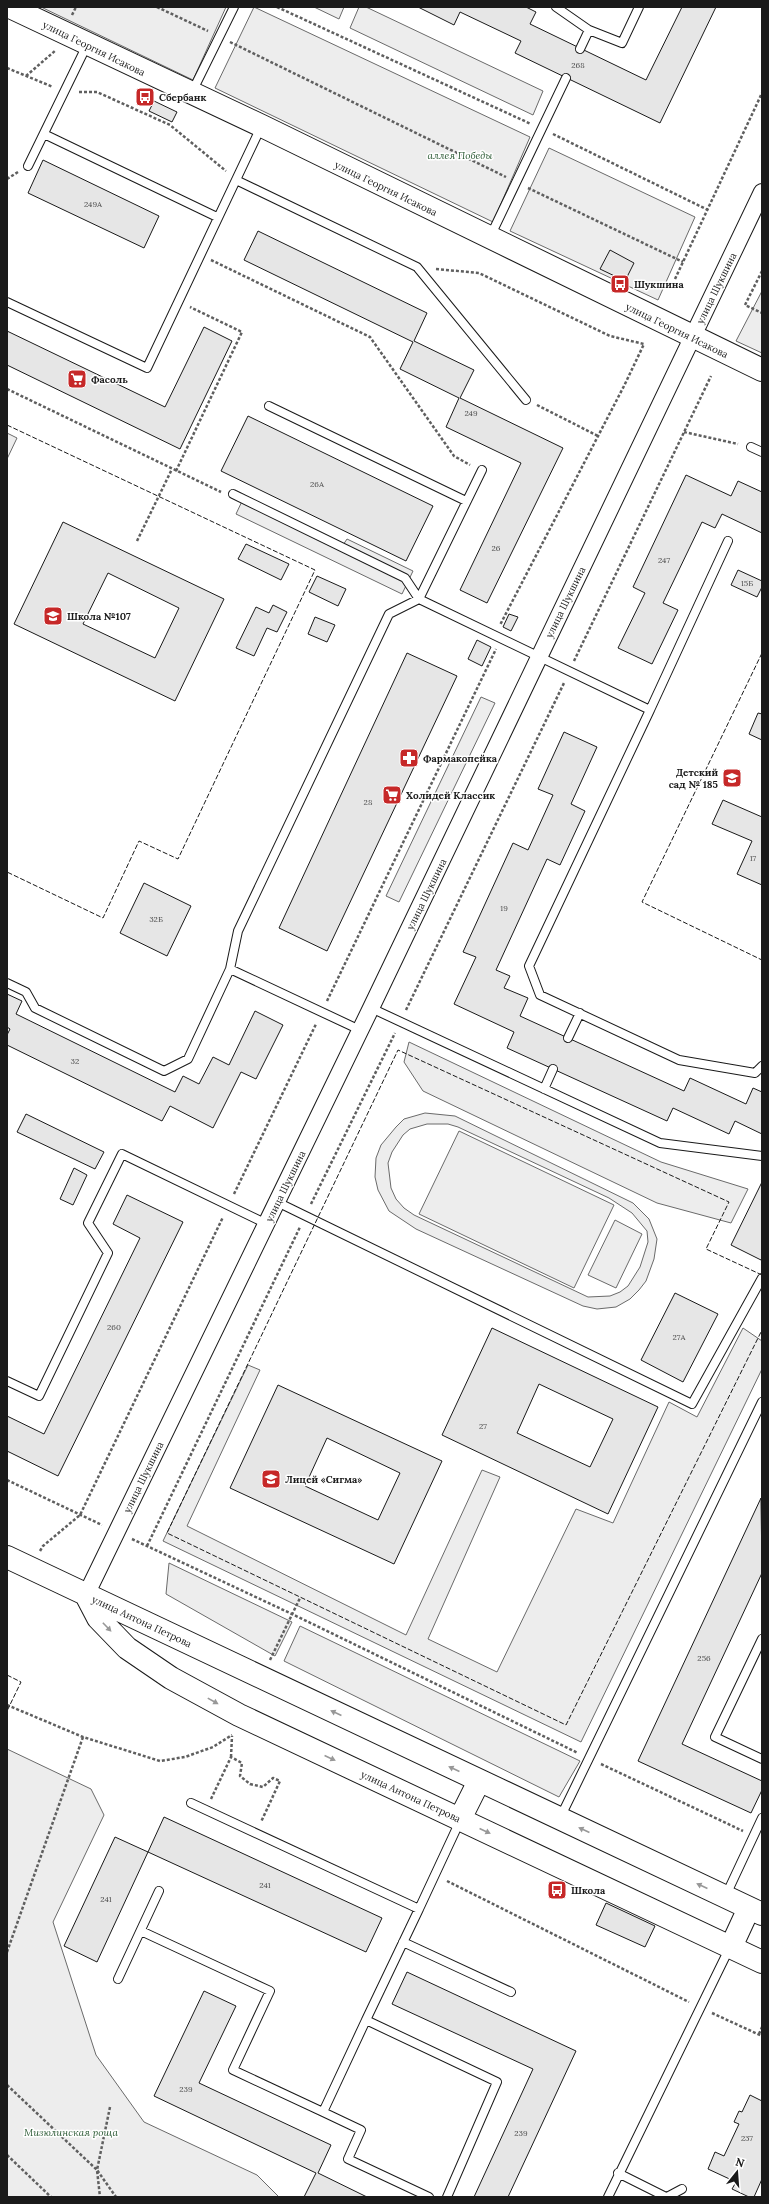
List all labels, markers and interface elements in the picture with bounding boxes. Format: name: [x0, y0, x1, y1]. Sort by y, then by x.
street label: улица Георгия Исакова: [40, 18, 147, 79]
house number: 268: [571, 60, 585, 70]
bus stop icon: Сбербанк: [134, 86, 156, 108]
place label: Сбербанк: [159, 91, 206, 104]
park label: аллея Победы: [428, 149, 493, 162]
street label: улица Георгия Исакова: [332, 158, 439, 219]
house number: 249А: [84, 199, 103, 209]
street label: улица Шукшина: [694, 250, 739, 326]
bus stop icon: Шукшина: [609, 273, 631, 295]
place label: Шукшина: [634, 278, 684, 291]
street label: улица Георгия Исакова: [623, 300, 730, 361]
supermarket icon: Фасоль: [66, 368, 88, 390]
place label: Фасоль: [91, 373, 128, 386]
house number: 249: [464, 408, 478, 418]
house number: 26А: [310, 479, 325, 489]
house number: 26: [492, 543, 501, 553]
house number: 247: [658, 555, 670, 565]
street label: улица Шукшина: [543, 564, 588, 640]
house number: 15Б: [741, 578, 753, 588]
school or university icon: Школа №107: [42, 605, 64, 627]
place label: Школа №107: [67, 610, 131, 623]
pharmacy icon: Фармакопейка: [398, 747, 420, 769]
place label: Фармакопейка: [423, 752, 498, 765]
place label: Детский сад № 185: [669, 766, 719, 791]
school or university icon: Детский сад № 185: [721, 767, 743, 789]
supermarket icon: Холидей Классик: [381, 784, 403, 806]
place label: Холидей Классик: [406, 789, 495, 802]
house number: 28: [364, 797, 373, 807]
house number: 17: [750, 853, 757, 863]
street label: улица Шукшина: [404, 856, 449, 932]
house number: 19: [500, 903, 508, 913]
house number: 32Б: [149, 914, 163, 924]
house number: 32: [71, 1056, 79, 1066]
street label: улица Шукшина: [263, 1148, 308, 1224]
house number: 260: [107, 1322, 121, 1332]
house number: 27А: [673, 1332, 686, 1342]
house number: 27: [479, 1421, 487, 1431]
street label: улица Шукшина: [121, 1439, 166, 1515]
school or university icon: Лицей «Сигма»: [260, 1468, 282, 1490]
place label: Лицей «Сигма»: [285, 1473, 362, 1486]
street label: улица Антона Петрова: [90, 1593, 194, 1650]
one-way arrow: [102, 1622, 112, 1632]
house number: 256: [697, 1653, 711, 1663]
one-way arrow: [207, 1697, 219, 1704]
one-way arrow: [330, 1710, 342, 1716]
one-way arrow: [324, 1755, 335, 1761]
one-way arrow: [448, 1766, 459, 1772]
street label: улица Антона Петрова: [359, 1768, 463, 1825]
one-way arrow: [578, 1827, 590, 1833]
one-way arrow: [480, 1828, 491, 1834]
bus stop icon: Школа: [546, 1879, 568, 1901]
house number: 241: [259, 1880, 271, 1890]
one-way arrow: [696, 1883, 707, 1889]
place label: Школа: [571, 1884, 606, 1897]
house number: 241: [100, 1894, 112, 1904]
house number: 239: [179, 2084, 193, 2094]
park label: Мизюлинская роща: [24, 2126, 118, 2139]
house number: 239: [514, 2128, 528, 2138]
house number: 237: [741, 2133, 753, 2143]
north arrow: [717, 2152, 757, 2192]
text: N: [734, 2154, 747, 2171]

